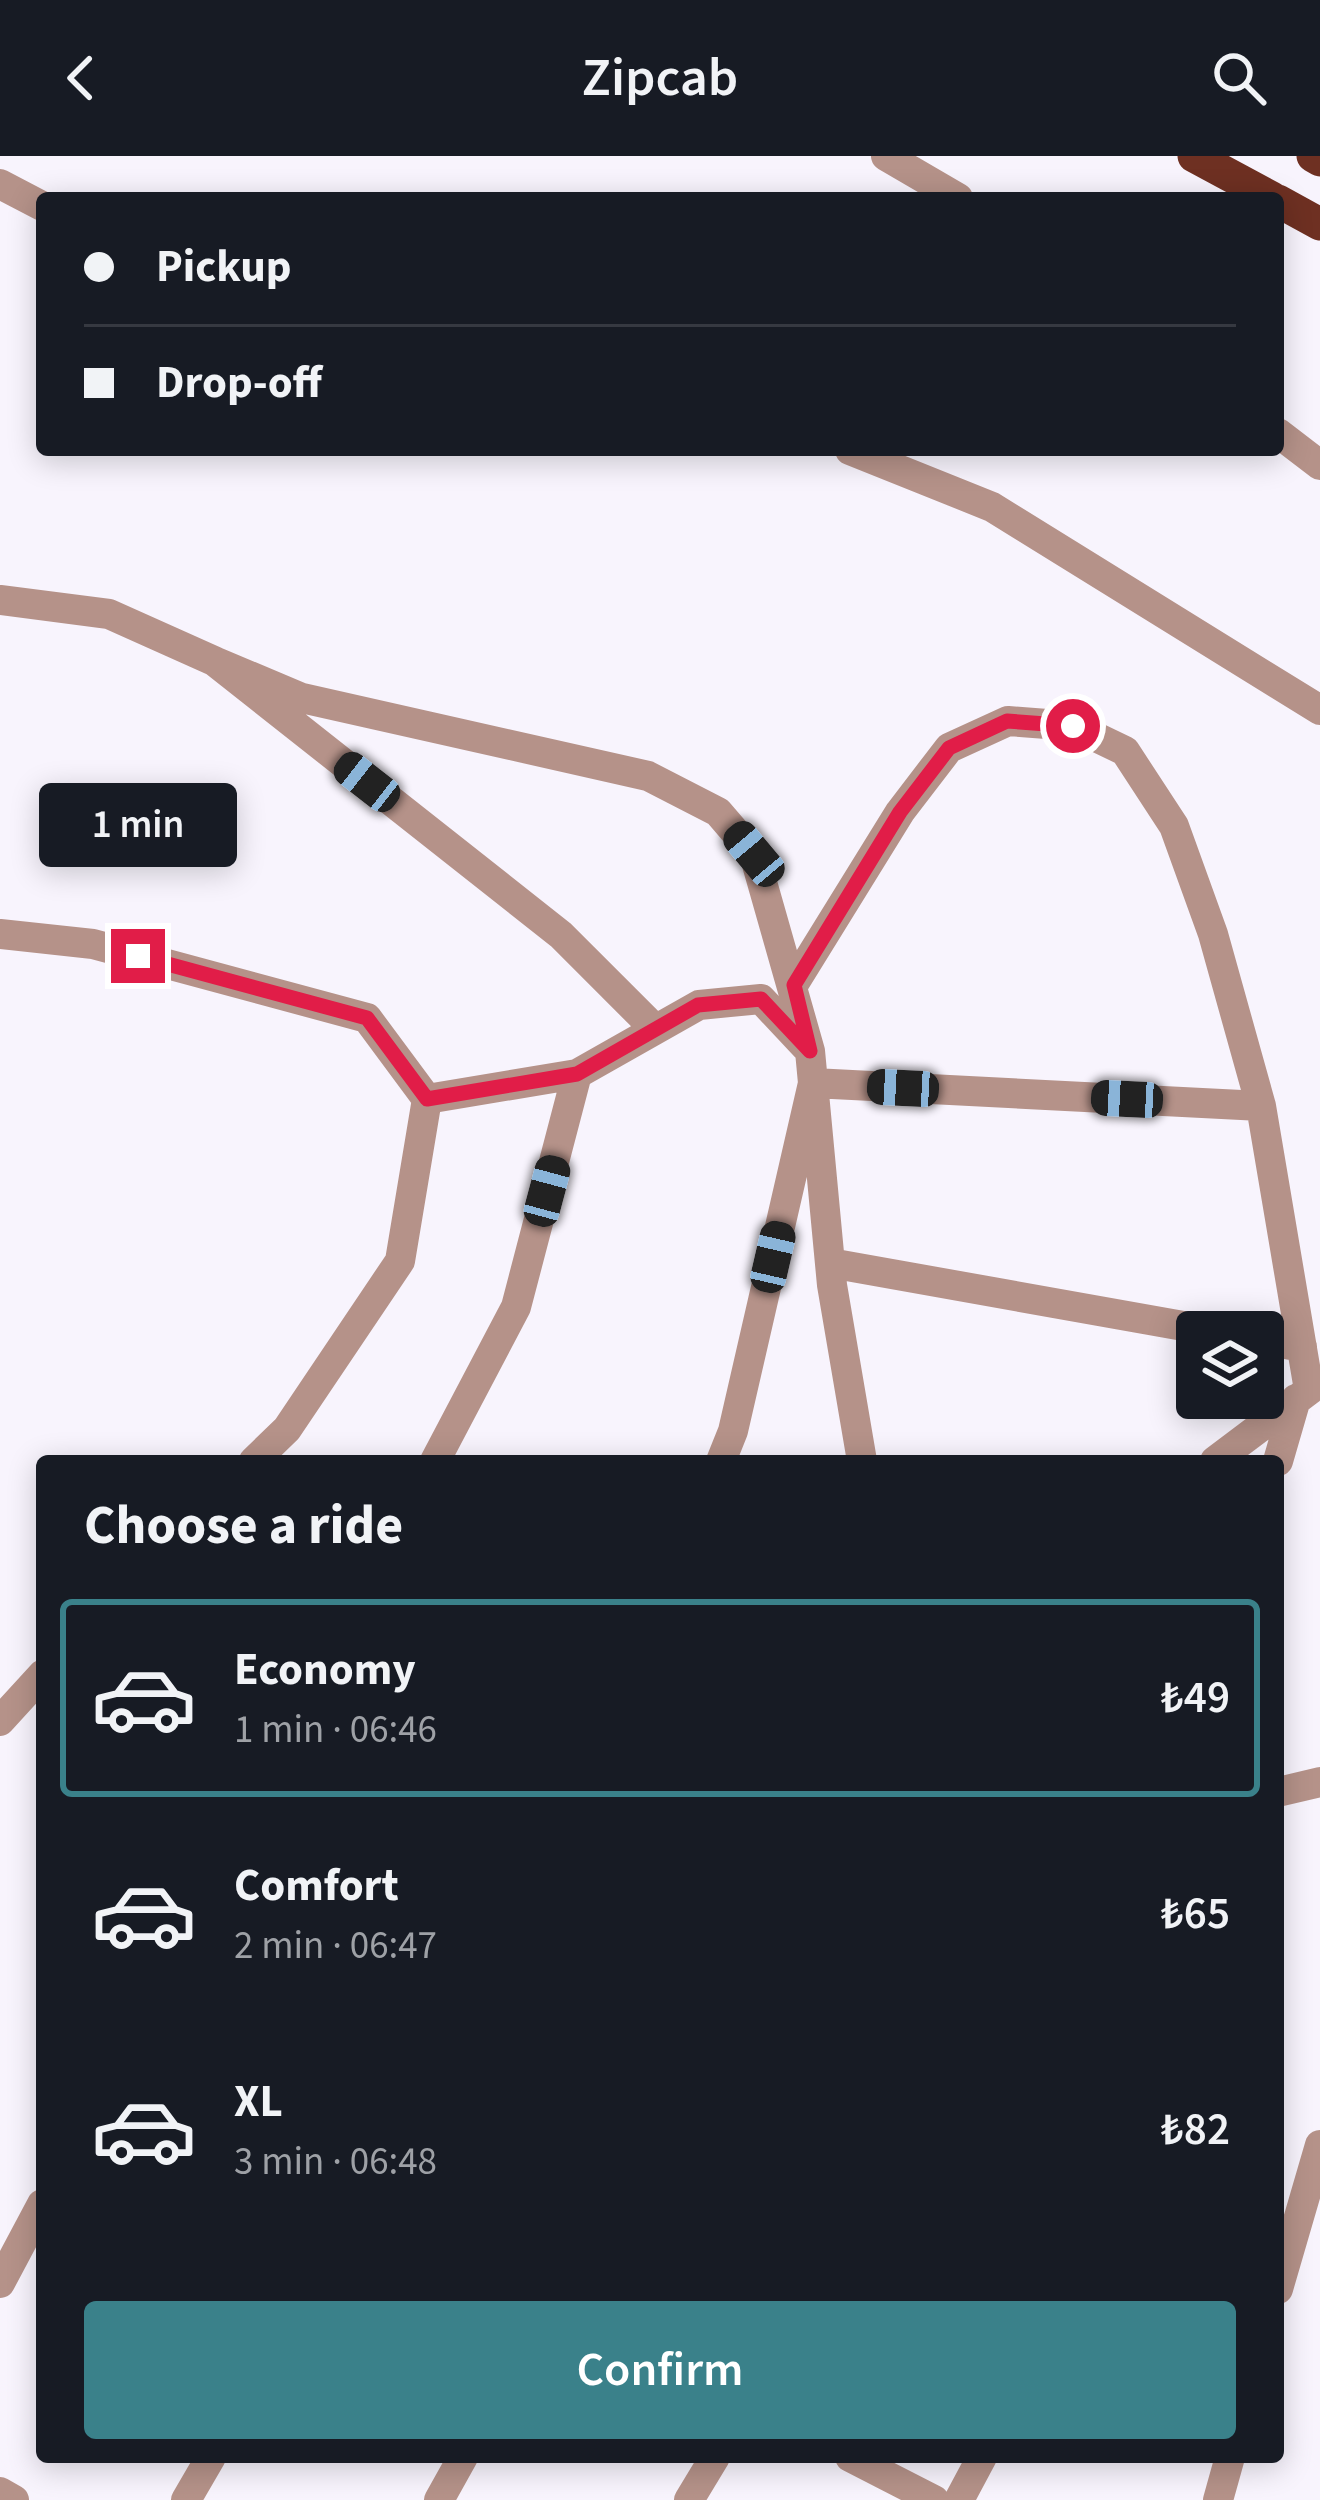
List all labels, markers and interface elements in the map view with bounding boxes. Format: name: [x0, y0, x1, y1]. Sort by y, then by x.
text: Zipcab: [582, 40, 738, 117]
icon: back: [48, 45, 114, 111]
icon: search: [1206, 45, 1272, 111]
text: Pickup: [156, 235, 292, 299]
text: Drop-off: [156, 351, 322, 415]
route start: [1046, 699, 1100, 753]
car: [328, 746, 406, 818]
callout: 1 min: [39, 782, 237, 866]
text: 1 min: [92, 797, 184, 853]
car: [717, 815, 791, 893]
route end: [111, 929, 165, 983]
car: [866, 1068, 940, 1108]
car: [1090, 1079, 1164, 1119]
car: [520, 1152, 574, 1230]
car: [747, 1218, 799, 1296]
map controls: [1176, 1311, 1284, 1419]
button: layers: [1176, 1311, 1284, 1419]
text: Choose a ride: [84, 1488, 403, 1565]
text: Economy: [234, 1638, 416, 1702]
icon: car: [90, 1644, 198, 1752]
text: ₺49: [1161, 1666, 1230, 1730]
text: 1 min · 06:46: [234, 1702, 437, 1758]
text: Comfort: [234, 1854, 399, 1918]
icon: car: [90, 1860, 198, 1968]
text: ₺65: [1161, 1882, 1230, 1946]
text: 2 min · 06:47: [234, 1918, 437, 1974]
text: XL: [234, 2070, 283, 2134]
icon: car: [90, 2076, 198, 2184]
text: ₺82: [1161, 2098, 1230, 2162]
text: 3 min · 06:48: [234, 2134, 437, 2190]
button: Confirm: [84, 2301, 1236, 2439]

